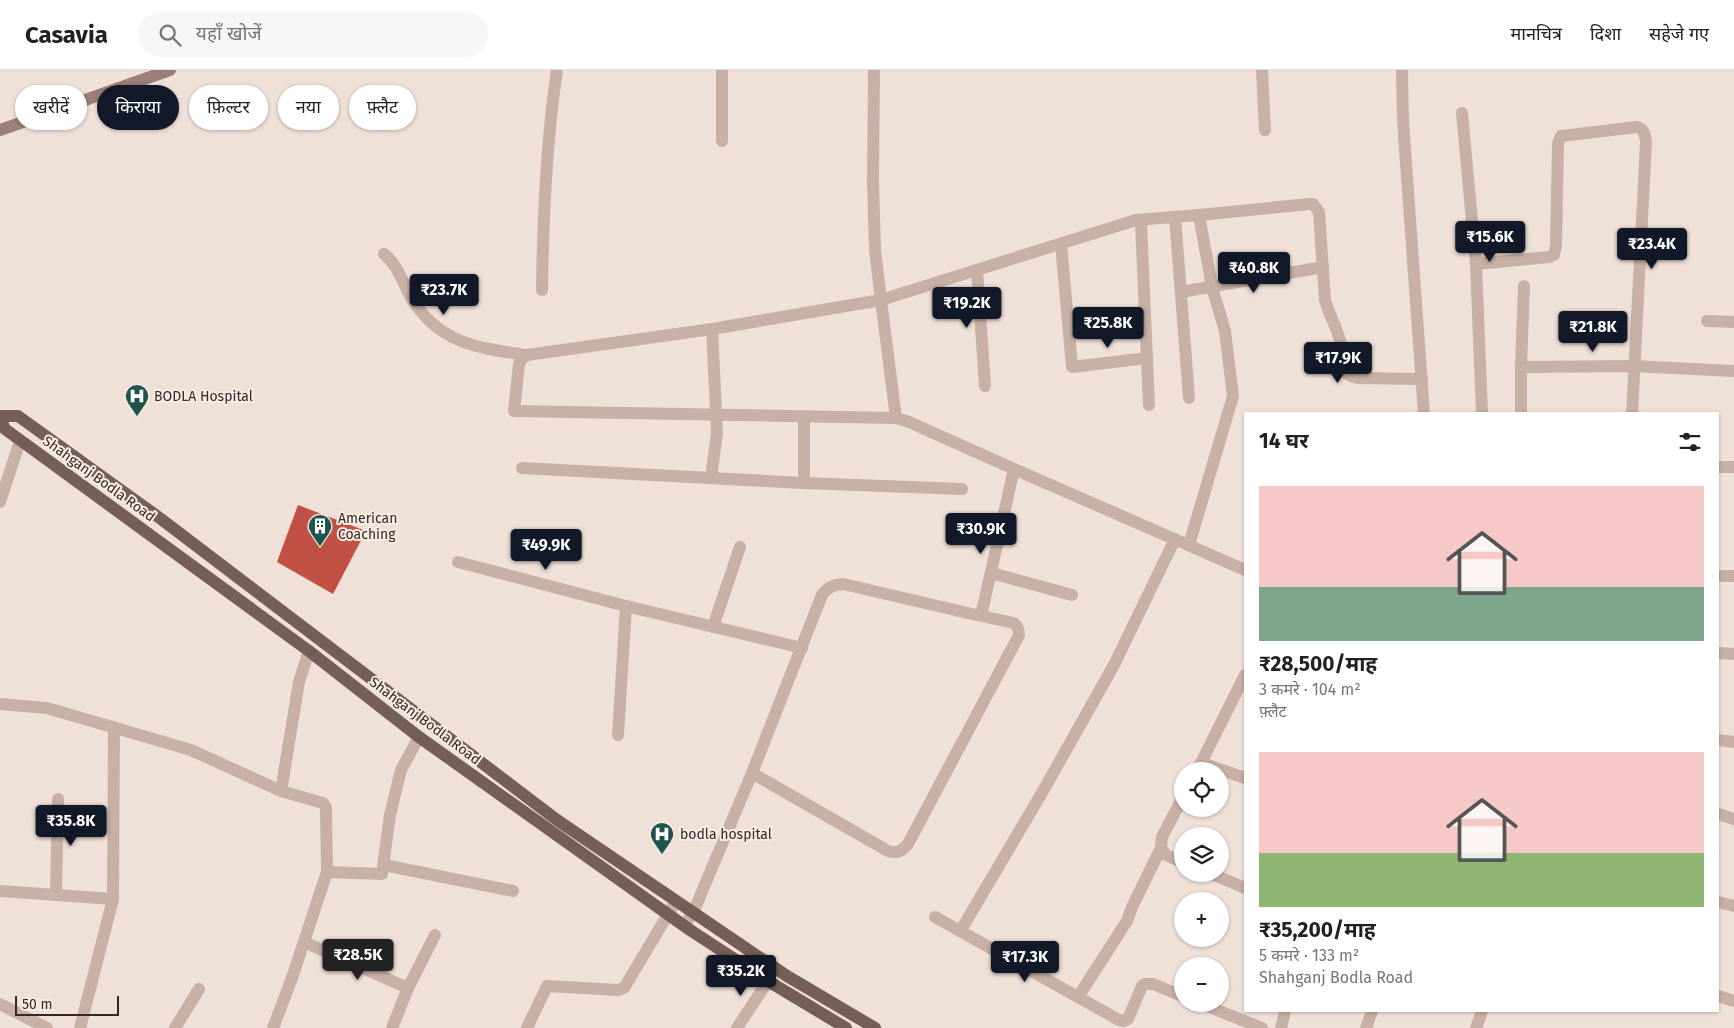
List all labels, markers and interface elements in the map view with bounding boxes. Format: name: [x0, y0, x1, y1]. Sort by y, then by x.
search box: [138, 12, 488, 57]
text: Casavia: [25, 21, 108, 49]
icon: search: [156, 21, 184, 49]
text: यहाँ खोजें: [196, 22, 262, 45]
text: मानचित्र: [1510, 23, 1562, 45]
text: दिशा: [1590, 23, 1621, 45]
text: सहेजे गए: [1649, 23, 1709, 45]
chip: खरीदें: [15, 85, 87, 130]
chip: किराया: [97, 85, 179, 130]
chip: फ़िल्टर: [189, 85, 268, 130]
chip: नया: [278, 85, 339, 130]
chip: फ़्लैट: [349, 85, 416, 130]
pin: ₹15.6K: [1449, 220, 1531, 263]
text: ₹15.6K: [1466, 227, 1514, 246]
pin: ₹23.4K: [1611, 228, 1693, 270]
text: ₹23.4K: [1628, 234, 1676, 253]
pin: ₹40.8K: [1213, 252, 1295, 294]
text: ₹40.8K: [1229, 258, 1279, 277]
pin: ₹23.7K: [403, 274, 485, 316]
text: ₹23.7K: [421, 280, 467, 299]
pin: ₹19.2K: [926, 286, 1008, 329]
text: ₹19.2K: [943, 293, 991, 312]
pin: ₹25.8K: [1067, 306, 1149, 349]
pin: ₹21.8K: [1552, 310, 1634, 353]
text: ₹25.8K: [1084, 313, 1132, 332]
text: ₹21.8K: [1569, 317, 1617, 336]
pin: ₹17.9K: [1297, 342, 1379, 384]
text: ₹17.9K: [1315, 348, 1361, 367]
hospital icon: BODLA Hospital: [124, 383, 150, 417]
place label: BODLA Hospital: [154, 388, 253, 405]
text: 14 घर: [1259, 428, 1308, 454]
icon: filters: [1676, 428, 1704, 456]
street label: Shahganj Bodla Road: [39, 432, 159, 526]
place label: American Coaching: [338, 510, 397, 543]
pin: ₹30.9K: [940, 512, 1022, 555]
building icon: American Coaching: [307, 513, 333, 547]
icon: home: [1437, 518, 1527, 608]
text: ₹30.9K: [957, 519, 1005, 538]
pin: ₹49.9K: [505, 528, 587, 571]
text: ₹49.9K: [522, 535, 570, 554]
text: ₹28,500/माह: [1259, 651, 1377, 677]
street label: Shahganj Bodla Road: [366, 674, 484, 768]
text: 3 कमरे · 104 m²: [1259, 680, 1361, 699]
text: फ़्लैट: [1259, 702, 1287, 721]
map controls: [1174, 762, 1229, 1012]
button: locate: [1174, 762, 1229, 817]
icon: home: [1437, 785, 1527, 875]
pin: ₹35.8K: [30, 804, 112, 847]
text: ₹35.8K: [47, 811, 95, 830]
hospital icon: bodla hospital: [649, 821, 675, 855]
place label: bodla hospital: [680, 826, 772, 843]
button: layers: [1174, 827, 1229, 882]
button: +: [1174, 892, 1229, 947]
text: ₹35,200/माह: [1259, 917, 1376, 943]
pin: ₹28.5K: [317, 938, 399, 981]
pin: ₹17.3K: [984, 940, 1066, 983]
text: ₹28.5K: [334, 945, 382, 964]
text: 5 कमरे · 133 m²: [1259, 946, 1359, 965]
text: ₹17.3K: [1002, 947, 1048, 966]
pin: ₹35.2K: [700, 954, 782, 997]
button: −: [1174, 957, 1229, 1012]
text: ₹35.2K: [717, 961, 765, 980]
text: Shahganj Bodla Road: [1259, 968, 1413, 987]
scale bar: [15, 993, 119, 1016]
text: 50 m: [22, 996, 53, 1013]

